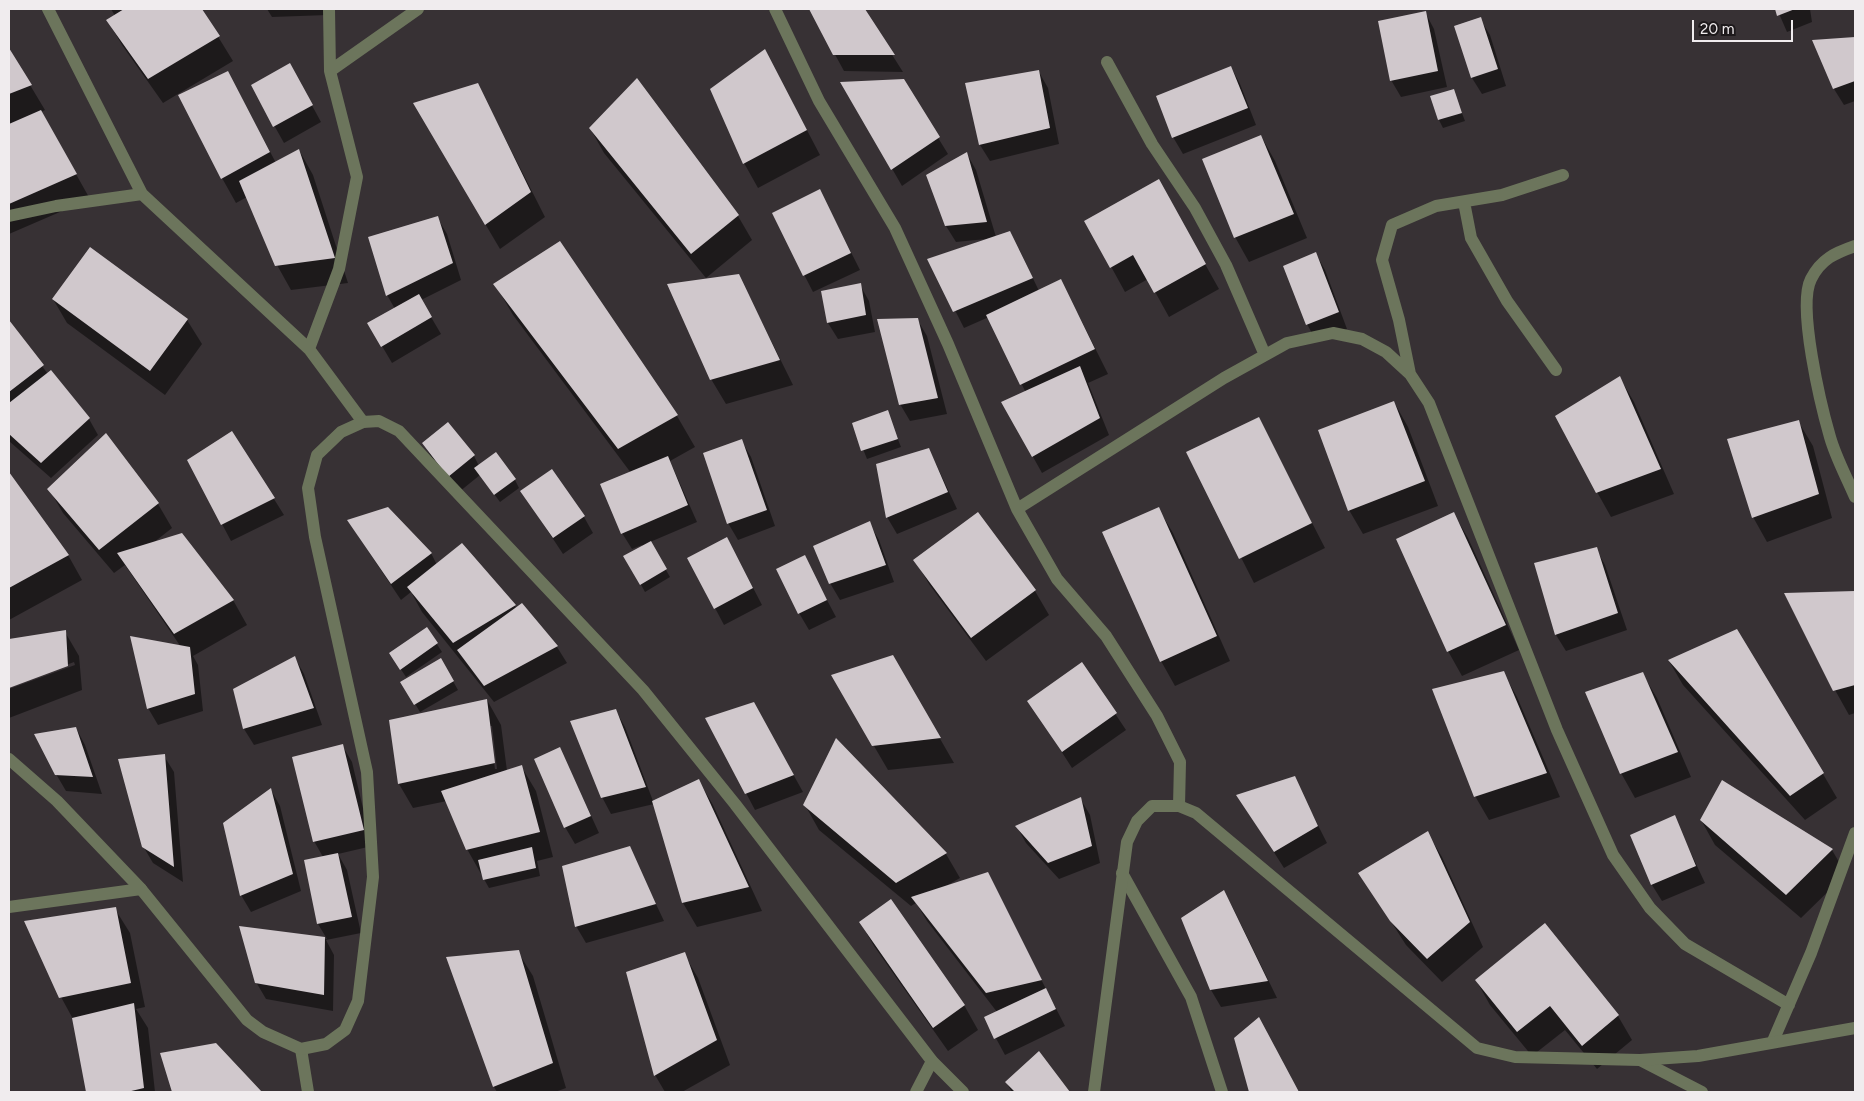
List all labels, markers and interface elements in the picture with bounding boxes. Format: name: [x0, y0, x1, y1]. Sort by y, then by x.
scale bar: [1694, 10, 1795, 42]
text: 20 m: [1700, 20, 1734, 38]

